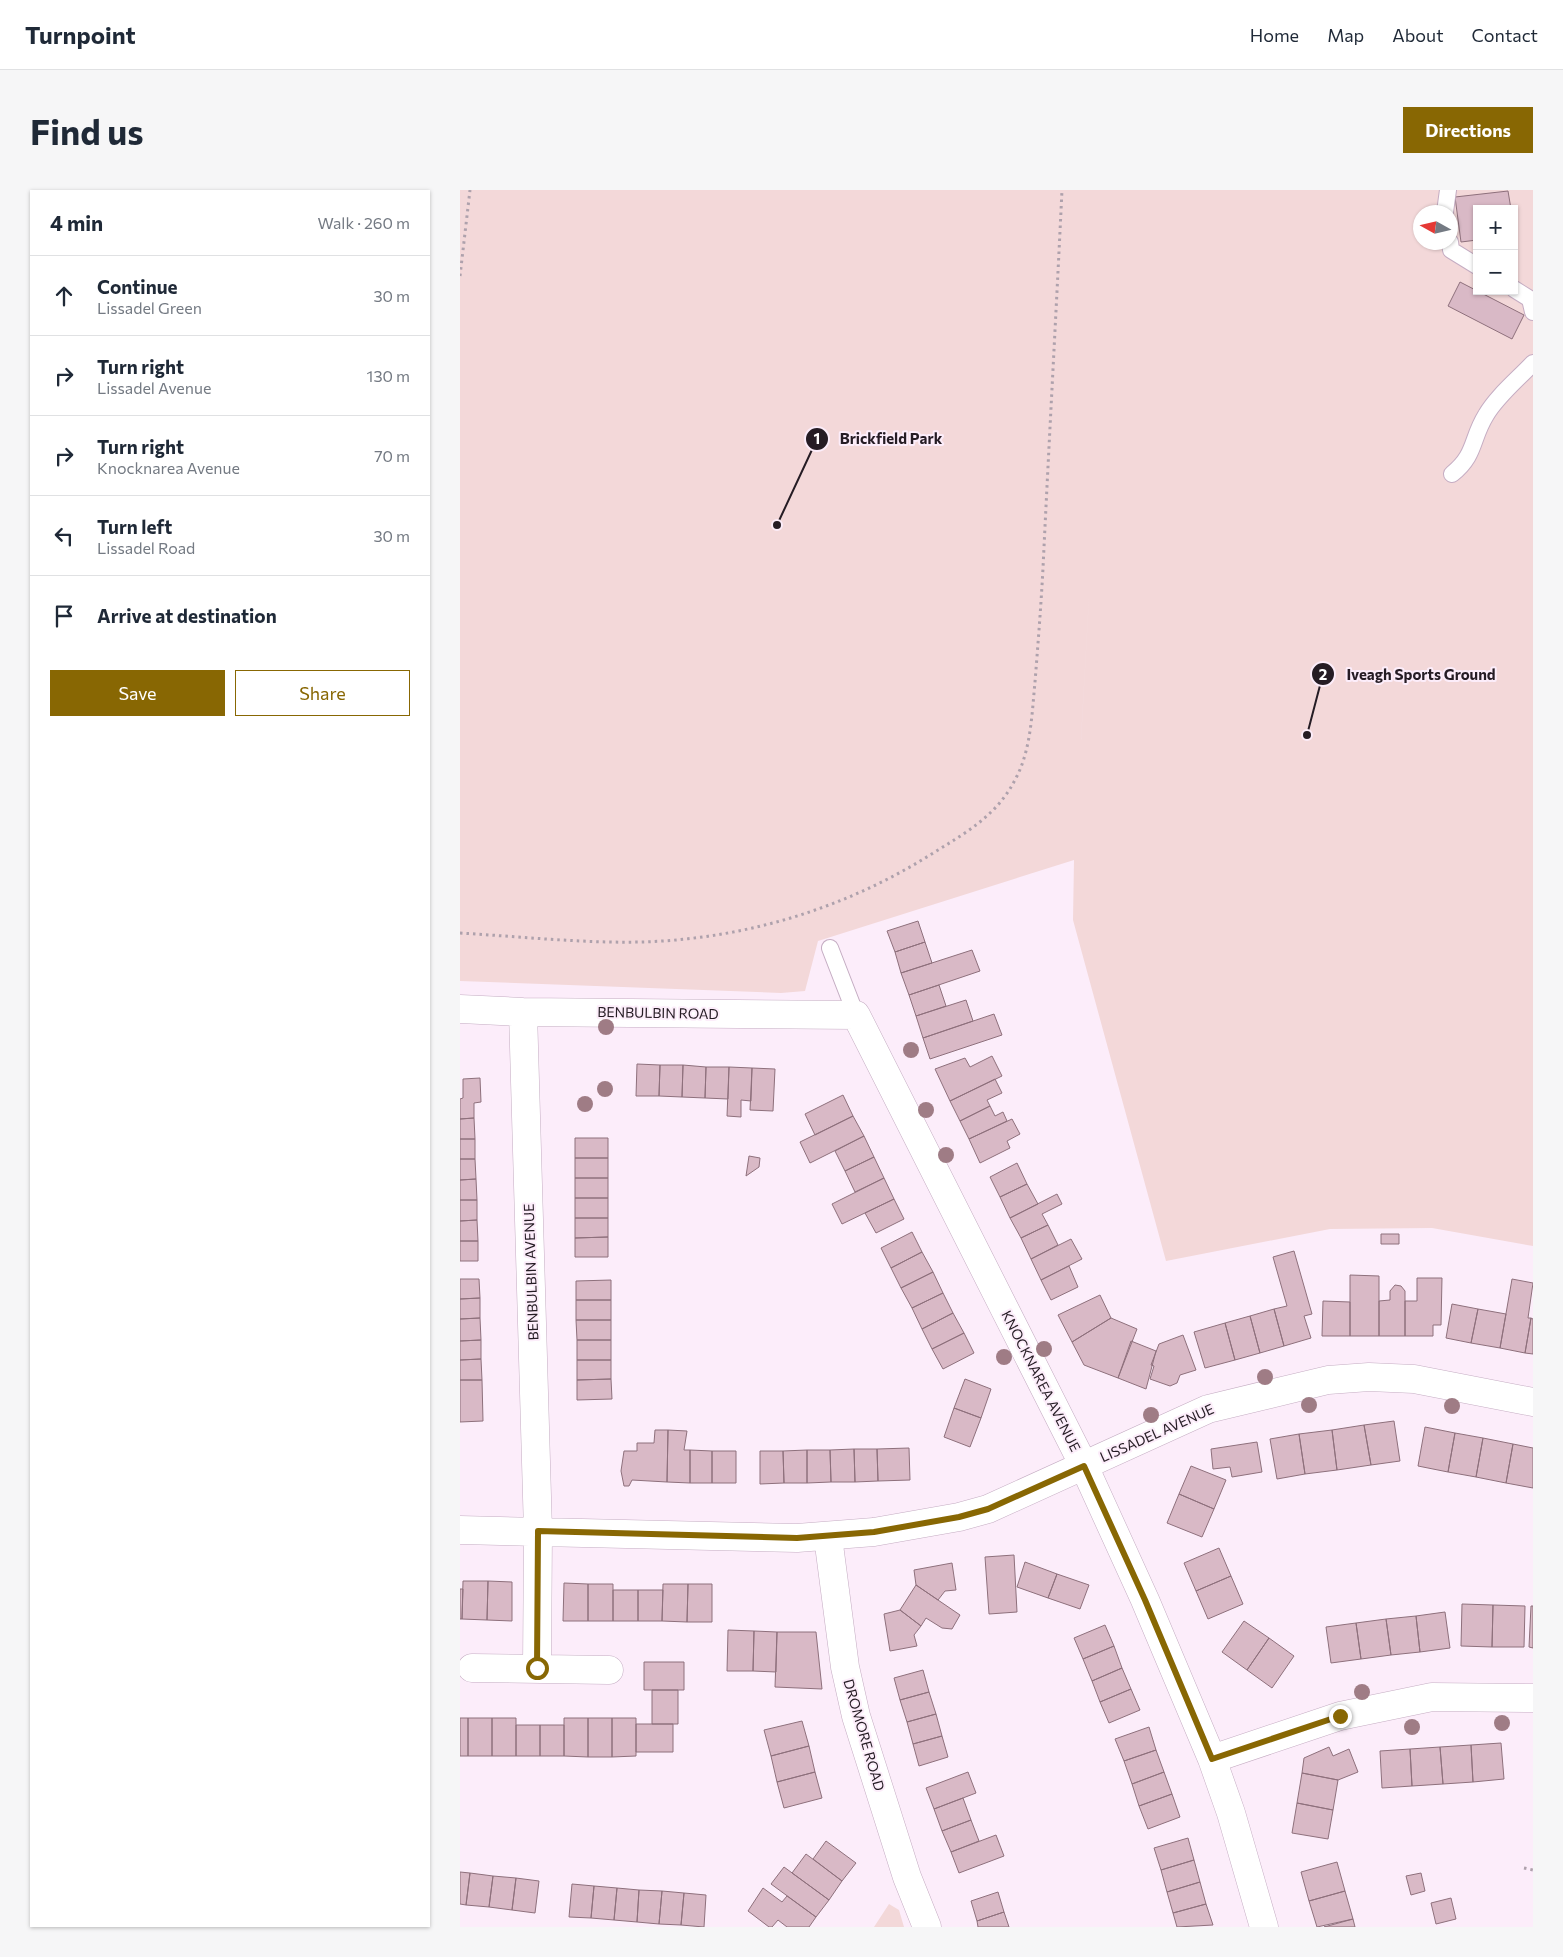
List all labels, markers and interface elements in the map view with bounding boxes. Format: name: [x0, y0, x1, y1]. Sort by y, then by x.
text: Turnpoint: [25, 20, 136, 49]
text: Home: [1250, 24, 1299, 46]
text: Map: [1327, 24, 1364, 46]
text: About: [1392, 24, 1444, 46]
text: Contact: [1472, 24, 1538, 46]
button: Directions: [1403, 107, 1533, 153]
text: Find us: [30, 109, 144, 152]
north arrow: [1413, 205, 1458, 250]
map controls: [1473, 205, 1518, 295]
button: +: [1473, 205, 1518, 250]
text: 4 min: [50, 210, 103, 235]
text: Walk · 260 m: [318, 213, 410, 232]
button: −: [1473, 250, 1518, 295]
text: Continue: [97, 275, 177, 298]
icon: ahead: [50, 282, 78, 310]
text: 30 m: [373, 286, 410, 305]
text: Lissadel Green: [97, 298, 202, 317]
text: Turn right: [97, 355, 184, 378]
icon: right: [50, 362, 78, 390]
text: 130 m: [367, 366, 410, 385]
text: Lissadel Avenue: [97, 378, 211, 397]
callout: Brickfield Park: [805, 424, 952, 454]
text: 1: [814, 429, 820, 447]
text: Brickfield Park: [840, 429, 943, 447]
text: Turn right: [97, 435, 184, 458]
icon: right: [50, 442, 78, 470]
text: 70 m: [374, 446, 410, 465]
text: Knocknarea Avenue: [97, 458, 240, 477]
text: Turn left: [97, 515, 172, 538]
icon: left: [50, 522, 78, 550]
text: 30 m: [373, 526, 410, 545]
text: Lissadel Road: [97, 538, 195, 557]
icon: arrive: [50, 602, 78, 630]
text: Arrive at destination: [97, 604, 277, 627]
callout: Iveagh Sports Ground: [1311, 659, 1505, 689]
text: 2: [1319, 665, 1327, 683]
text: Iveagh Sports Ground: [1346, 665, 1496, 683]
button: Save: [50, 670, 225, 716]
button: Share: [235, 670, 410, 716]
street label: BENBULBIN ROAD: [597, 1003, 719, 1022]
street label: BENBULBIN AVENUE: [520, 1203, 541, 1341]
street label: KNOCKNAREA AVENUE: [998, 1307, 1084, 1454]
street label: LISSADEL AVENUE: [1097, 1400, 1216, 1465]
route start: [526, 1657, 549, 1680]
street label: DROMORE ROAD: [840, 1677, 889, 1793]
route end: [1329, 1705, 1352, 1728]

